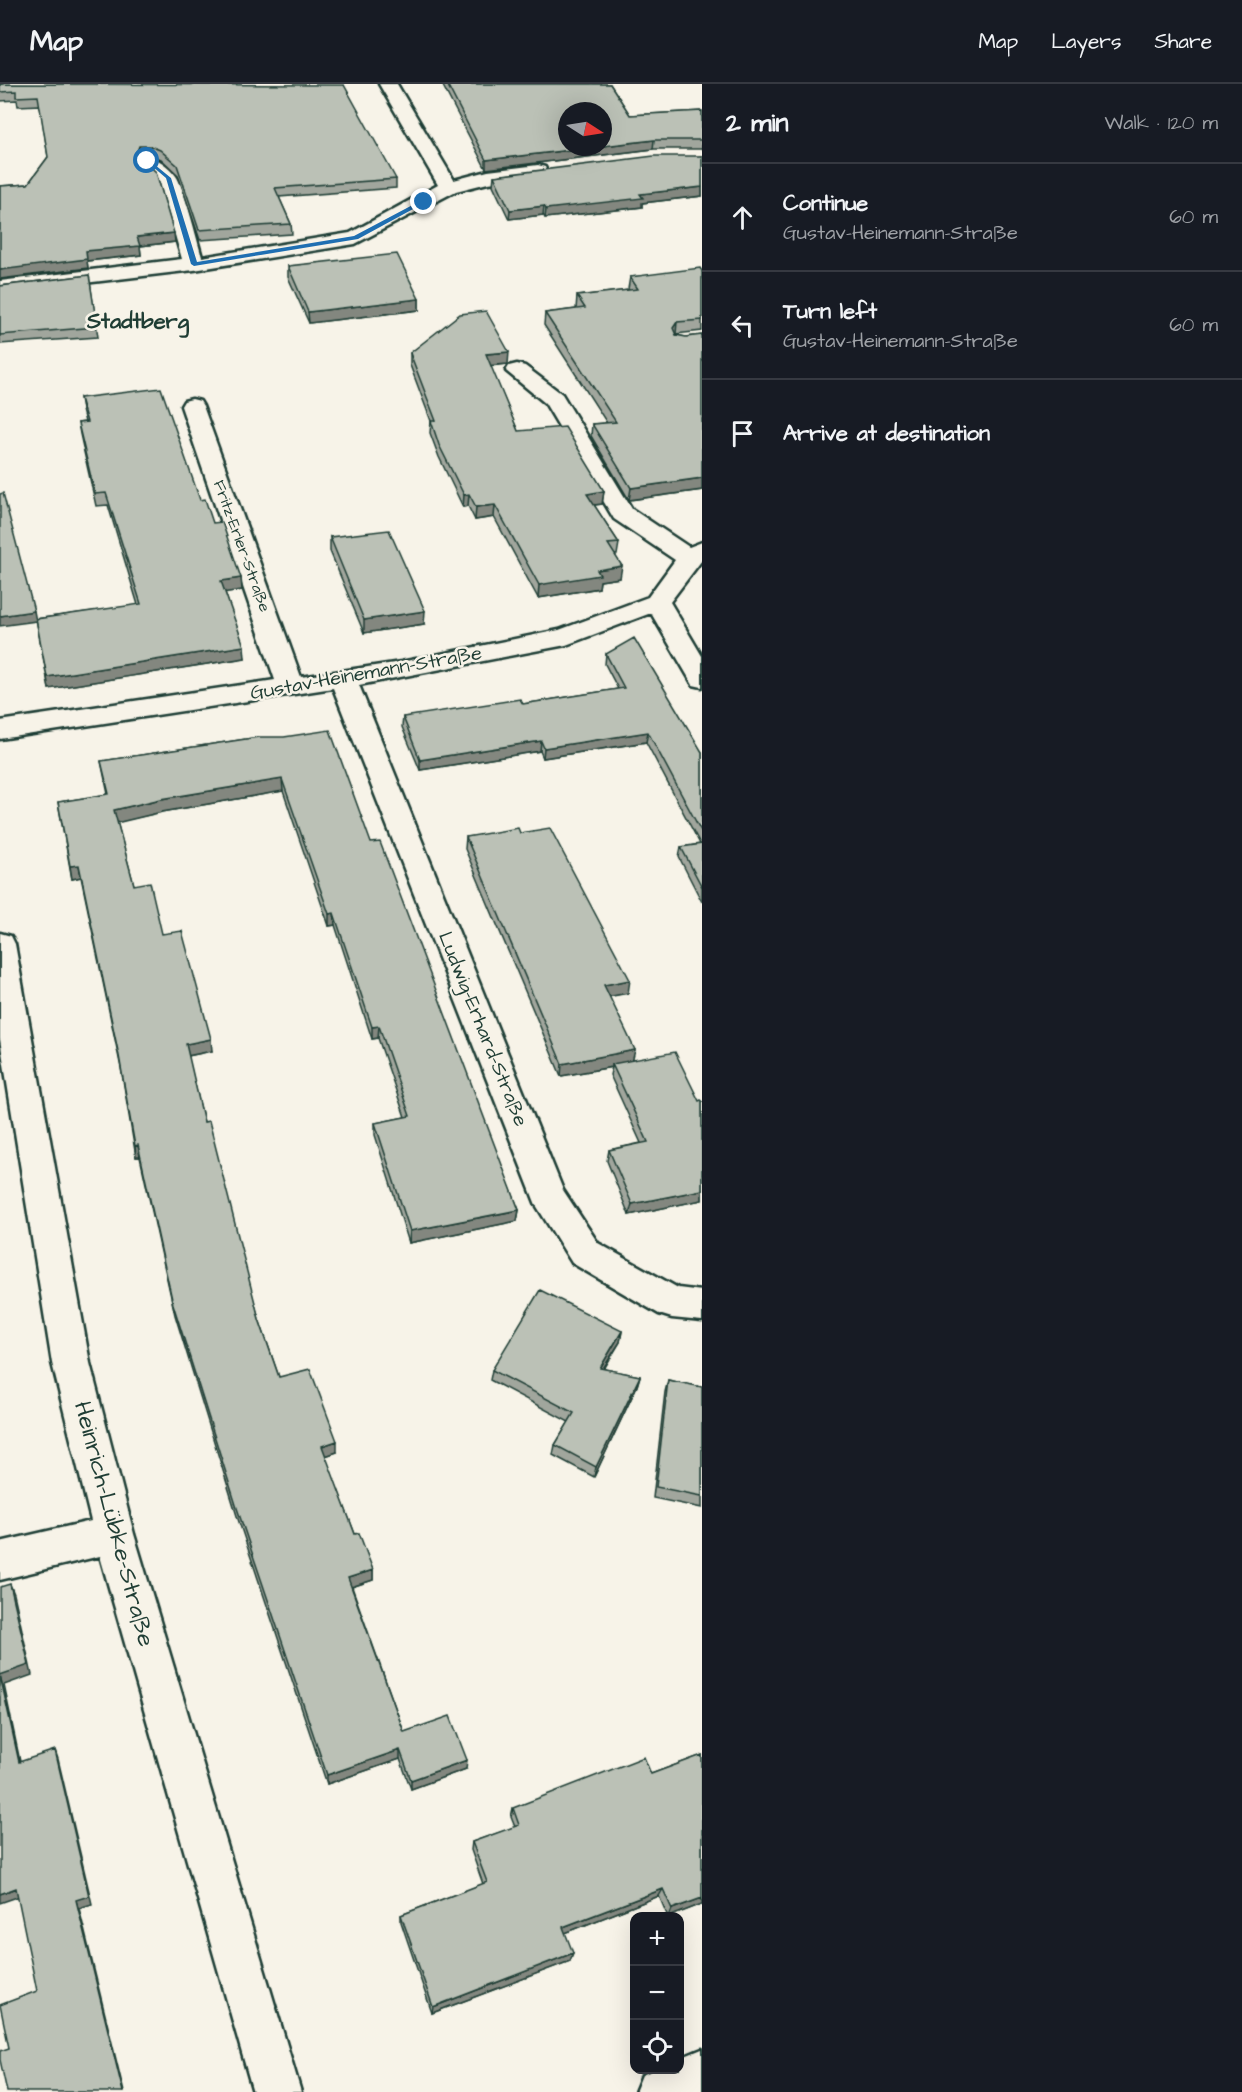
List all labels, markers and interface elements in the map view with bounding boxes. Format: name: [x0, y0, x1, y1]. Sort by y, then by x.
text: Map: [30, 22, 83, 61]
text: Map: [978, 27, 1018, 56]
text: Layers: [1051, 27, 1121, 56]
text: Share: [1154, 27, 1212, 56]
north arrow: [558, 102, 612, 156]
text: 2 min: [726, 105, 788, 141]
text: Walk · 120 m: [1105, 109, 1218, 137]
route start: [133, 147, 159, 173]
route end: [410, 188, 436, 214]
text: Continue: [783, 188, 868, 219]
icon: ahead: [726, 201, 759, 234]
text: 60 m: [1169, 203, 1218, 231]
text: Gustav-Heinemann-Straße: [783, 219, 1018, 247]
text: Turn left: [783, 296, 877, 327]
district label: Stadtberg: [86, 306, 190, 338]
icon: left: [726, 309, 759, 342]
text: 60 m: [1169, 311, 1218, 339]
text: Gustav-Heinemann-Straße: [783, 327, 1018, 355]
icon: arrive: [726, 417, 759, 450]
text: Arrive at destination: [783, 418, 990, 449]
street label: Fritz-Erler-Straße: [208, 477, 276, 615]
street label: Gustav-Heinemann-Straße: [248, 639, 484, 707]
street label: Ludwig-Erhard-Straße: [430, 928, 535, 1131]
street label: Heinrich-Lübke-Straße: [65, 1398, 163, 1650]
map controls: [630, 1912, 684, 2074]
button: +: [630, 1912, 684, 1966]
button: −: [630, 1966, 684, 2020]
button: locate: [630, 2020, 684, 2074]

